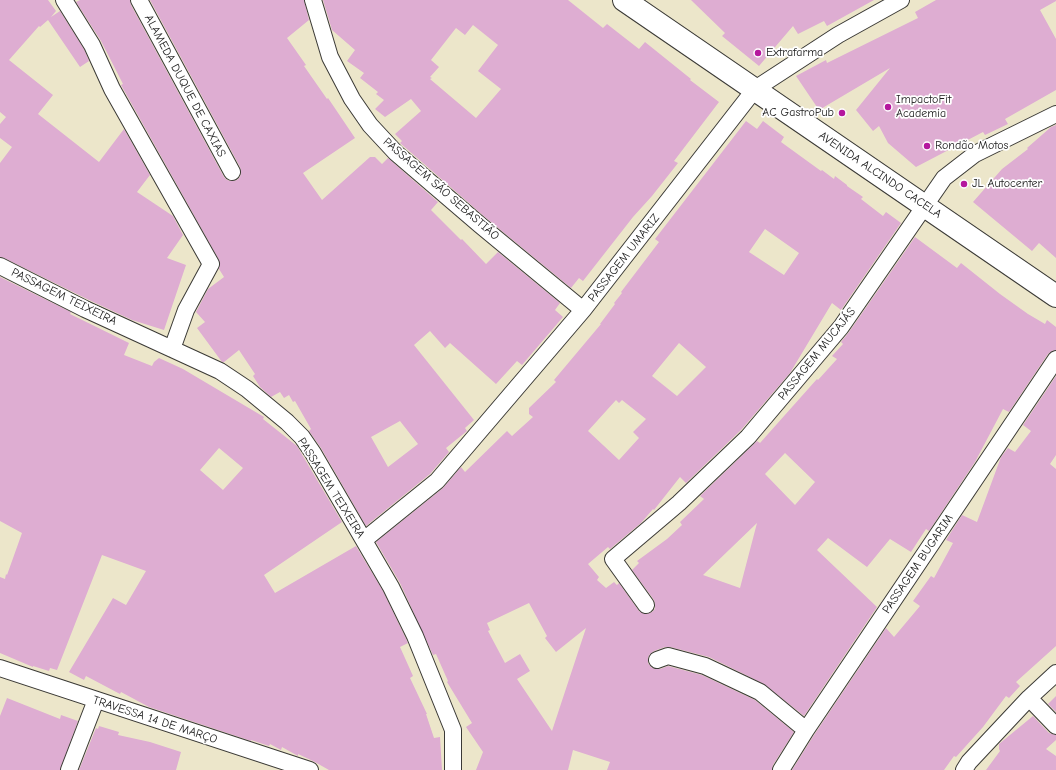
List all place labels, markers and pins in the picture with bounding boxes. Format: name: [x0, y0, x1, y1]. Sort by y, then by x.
place label: Extrafarma: [766, 46, 823, 60]
marker: Extrafarma: [753, 48, 763, 58]
place label: ImpactoFit Academia: [896, 93, 951, 121]
marker: ImpactoFit Academia: [883, 102, 893, 112]
place label: AC GastroPub: [762, 106, 834, 120]
marker: AC GastroPub: [837, 108, 847, 118]
place label: Rondão Motos: [935, 139, 1009, 153]
marker: Rondão Motos: [922, 141, 932, 151]
place label: JL Autocenter: [972, 177, 1042, 191]
marker: JL Autocenter: [959, 179, 969, 189]

